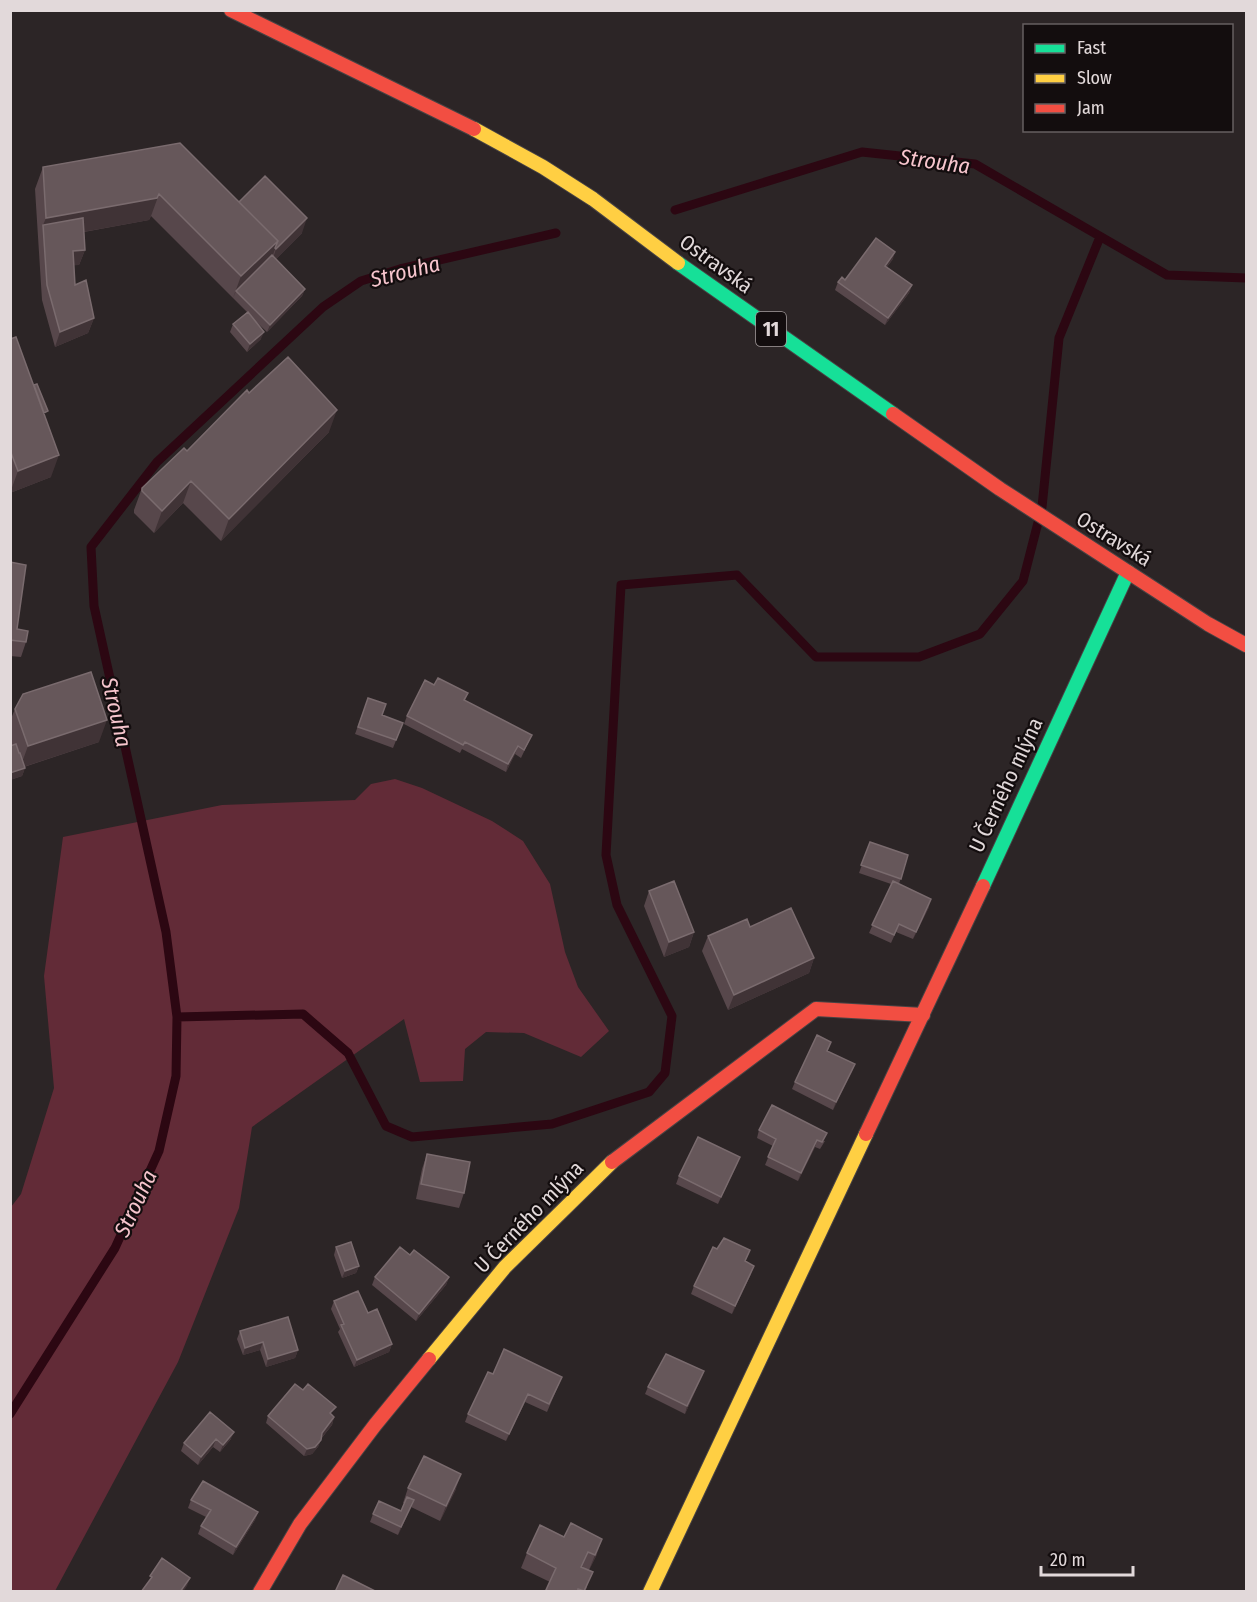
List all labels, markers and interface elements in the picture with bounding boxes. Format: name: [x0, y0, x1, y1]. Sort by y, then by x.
legend: [1023, 24, 1233, 132]
text: Fast: [1077, 37, 1106, 59]
text: Slow: [1077, 67, 1112, 89]
text: Jam: [1077, 97, 1105, 119]
water label: Strouha: [897, 143, 972, 180]
street label: Ostravská: [675, 229, 757, 299]
water label: Strouha: [367, 250, 443, 293]
road number: 11: [756, 312, 786, 346]
street label: Ostravská: [1072, 506, 1156, 572]
water label: Strouha: [95, 674, 138, 750]
street label: U Černého mlýna: [963, 713, 1049, 857]
street label: U Černého mlýna: [469, 1155, 589, 1279]
water label: Strouha: [108, 1165, 163, 1242]
scale bar: [1041, 1539, 1132, 1577]
text: 20 m: [1050, 1549, 1085, 1571]

